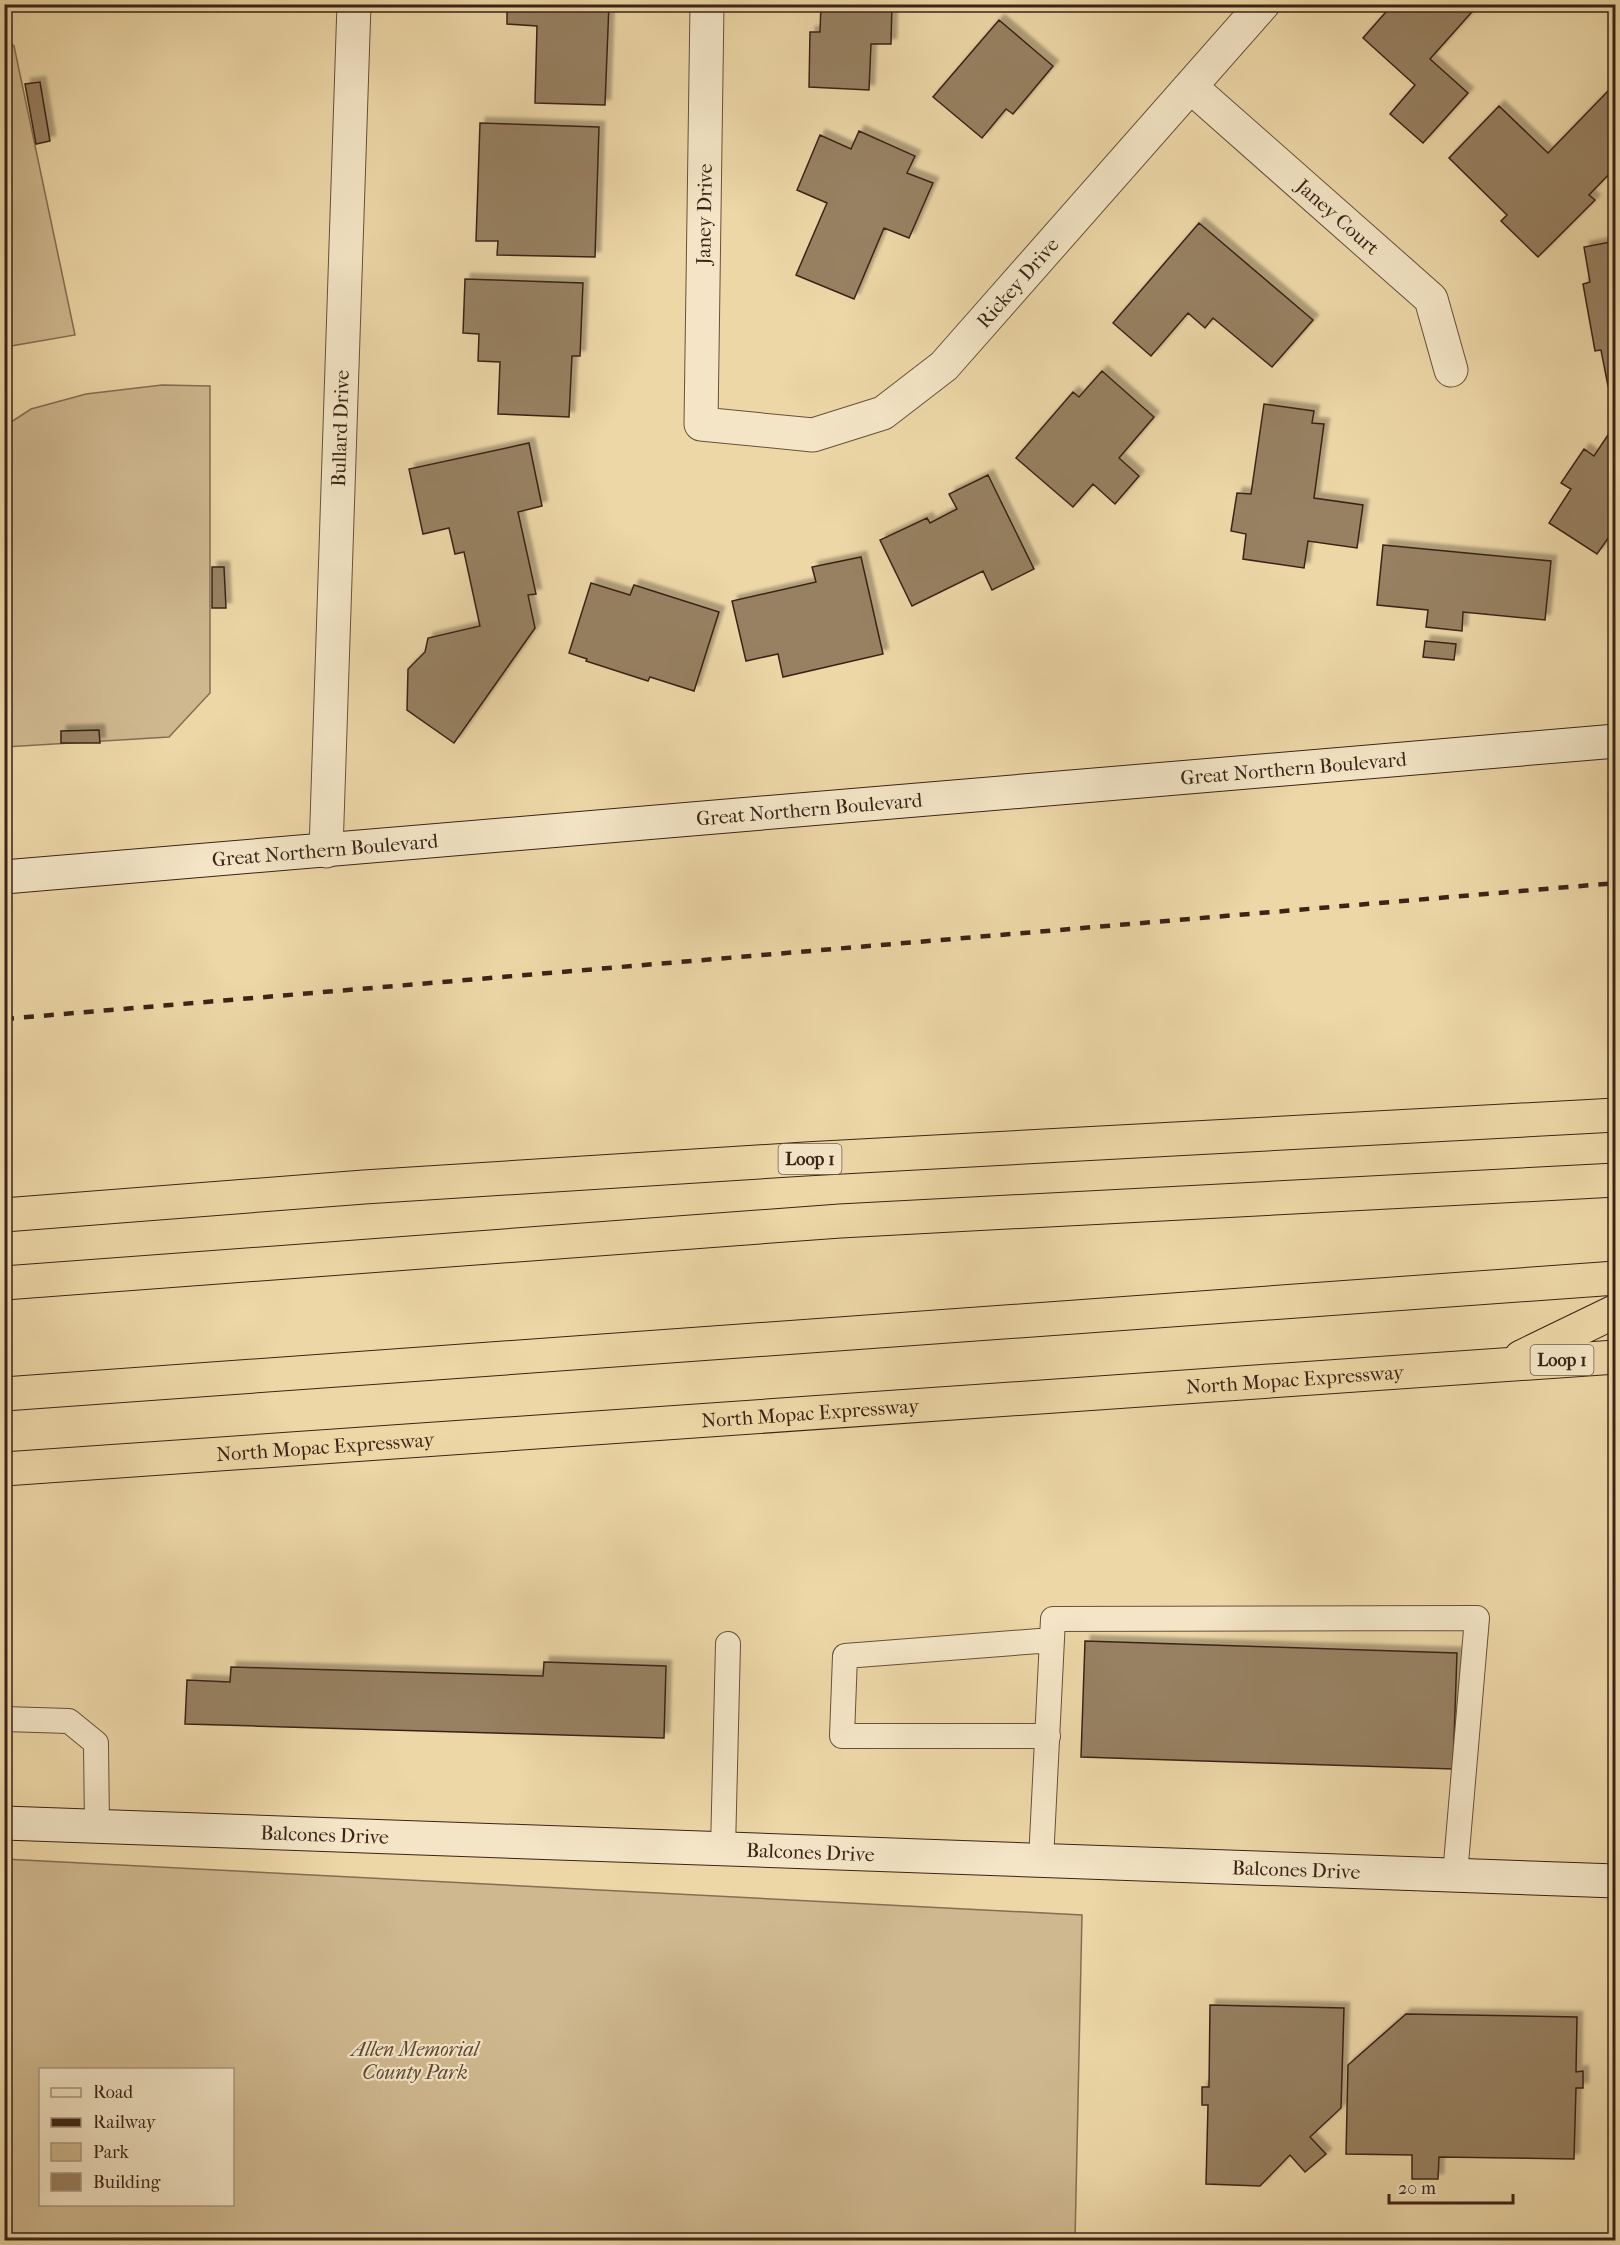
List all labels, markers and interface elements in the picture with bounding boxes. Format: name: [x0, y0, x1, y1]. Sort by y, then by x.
street label: Janey Drive: [692, 163, 717, 267]
street label: Janey Court: [1290, 173, 1384, 260]
street label: Rickey Drive: [972, 233, 1064, 333]
street label: Bullard Drive: [327, 369, 354, 487]
street label: Great Northern Boulevard: [1179, 748, 1409, 790]
street label: Great Northern Boulevard: [695, 788, 924, 831]
street label: Great Northern Boulevard: [211, 829, 440, 871]
road number: Loop 1: [778, 1144, 842, 1174]
road number: Loop 1: [1530, 1345, 1594, 1375]
street label: North Mopac Expressway: [1185, 1361, 1406, 1399]
street label: North Mopac Expressway: [700, 1394, 921, 1433]
street label: North Mopac Expressway: [216, 1428, 436, 1466]
street label: Balcones Drive: [260, 1821, 389, 1849]
street label: Balcones Drive: [746, 1839, 875, 1866]
street label: Balcones Drive: [1232, 1856, 1361, 1884]
park label: Allen Memorial County Park: [348, 2038, 481, 2084]
legend: [39, 2068, 234, 2206]
text: Road: [93, 2082, 133, 2103]
text: Railway: [93, 2112, 157, 2133]
text: Park: [93, 2142, 130, 2163]
scale bar: [1389, 2167, 1514, 2205]
text: Building: [93, 2172, 161, 2193]
text: 20 m: [1398, 2178, 1436, 2199]

